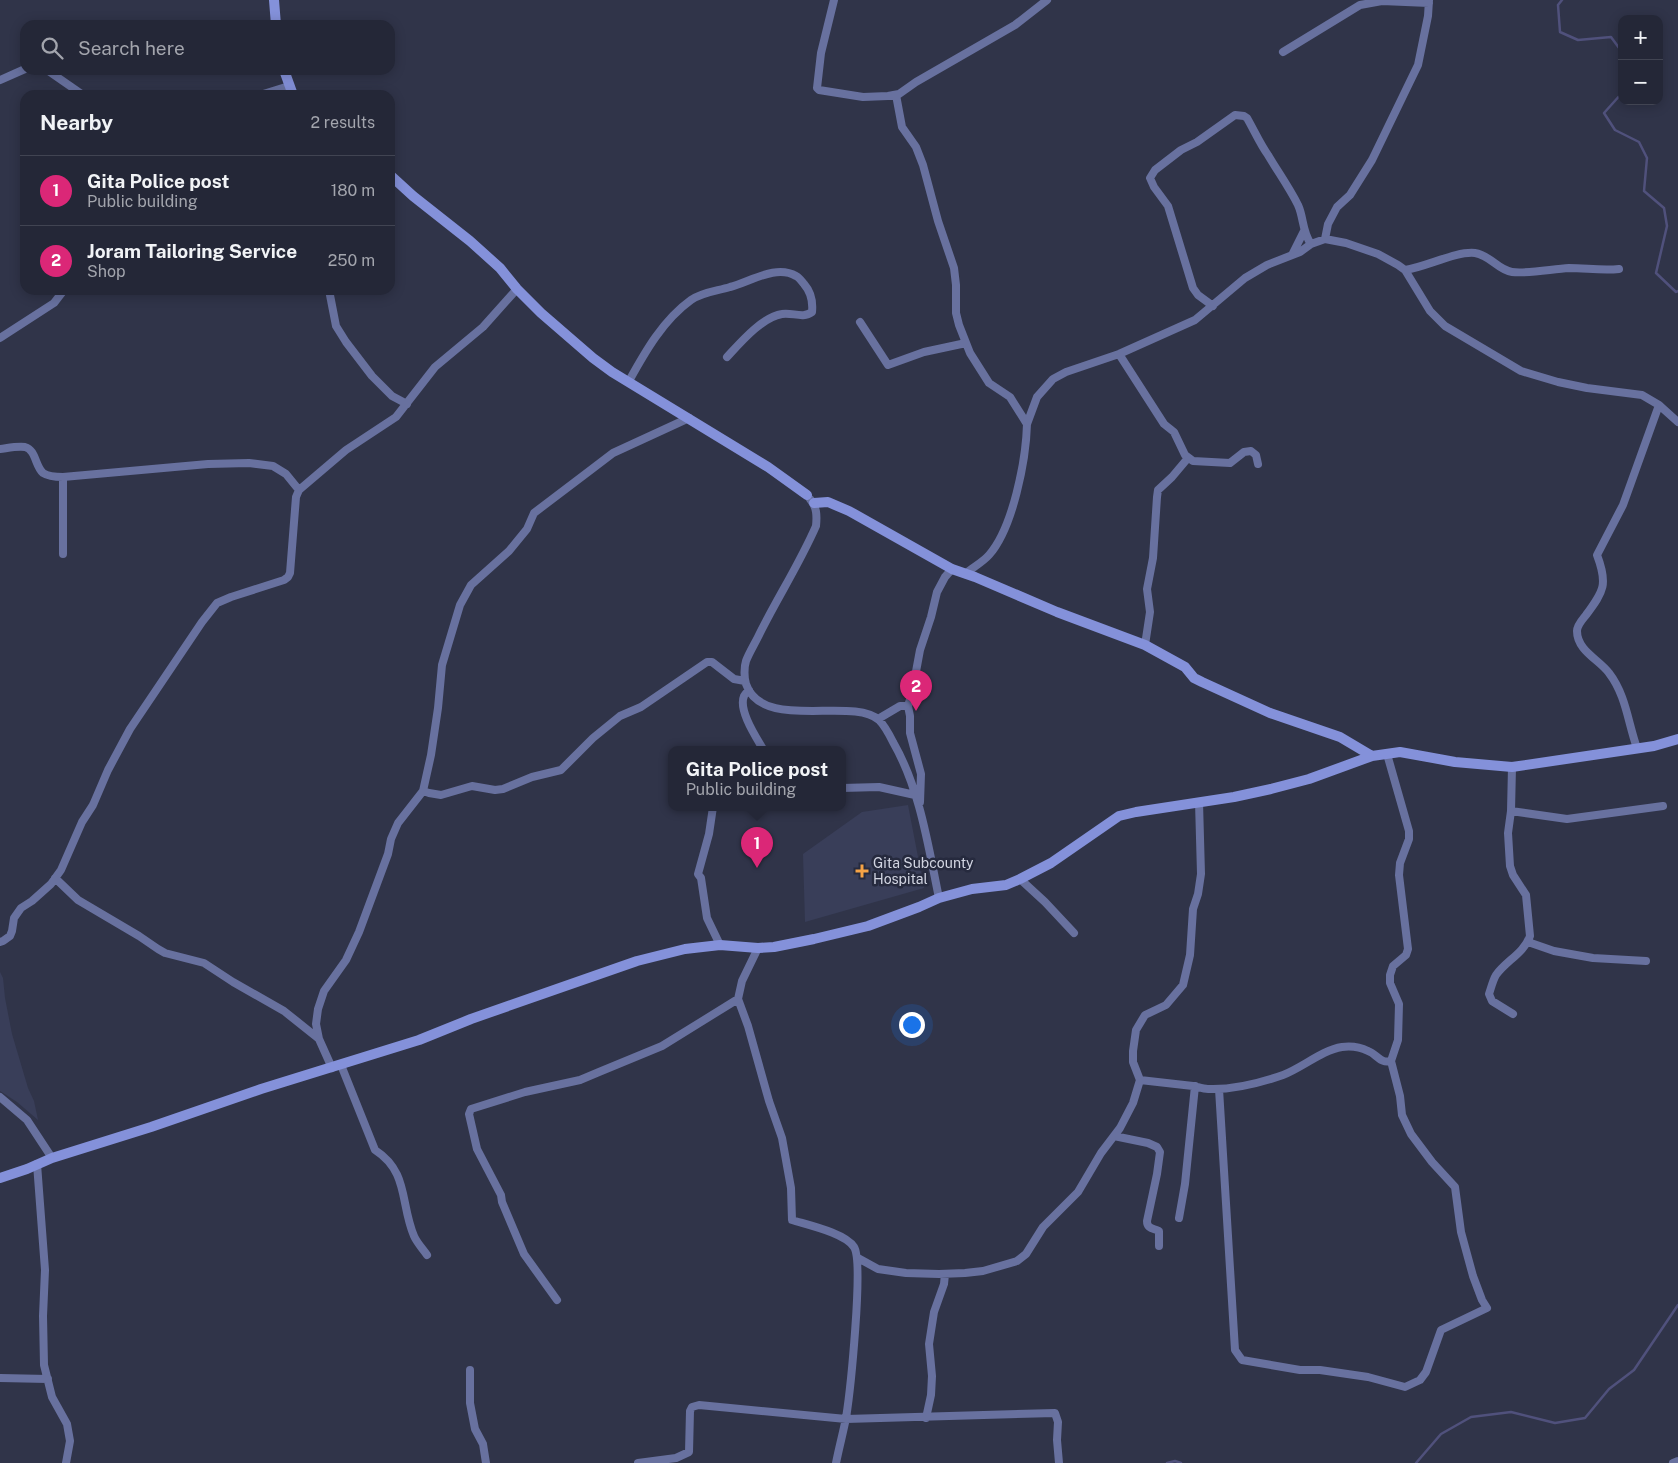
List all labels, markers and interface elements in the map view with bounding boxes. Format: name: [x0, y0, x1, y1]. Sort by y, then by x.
map controls: [1618, 15, 1663, 105]
button: +: [1618, 15, 1663, 60]
search box: [20, 20, 395, 75]
icon: search: [38, 34, 66, 62]
text: Search here: [78, 37, 185, 59]
button: −: [1618, 60, 1663, 105]
text: Nearby: [40, 110, 113, 135]
text: 2 results: [310, 113, 375, 132]
text: Gita Police post: [87, 170, 230, 192]
text: 1: [53, 181, 59, 200]
text: 180 m: [331, 181, 375, 200]
text: Public building: [87, 192, 198, 211]
text: Joram Tailoring Service: [87, 240, 297, 262]
text: 2: [51, 251, 61, 270]
text: 250 m: [328, 251, 375, 270]
text: Shop: [87, 262, 126, 281]
pin: 2: [900, 670, 932, 711]
popup: [668, 746, 846, 811]
text: Gita Police post: [686, 758, 828, 780]
text: Public building: [686, 780, 796, 799]
pin: 1: [741, 827, 773, 868]
place label: Gita Subcounty Hospital: [873, 855, 974, 887]
marker: Gita Subcounty Hospital: [855, 864, 869, 878]
your location: [899, 1012, 925, 1038]

